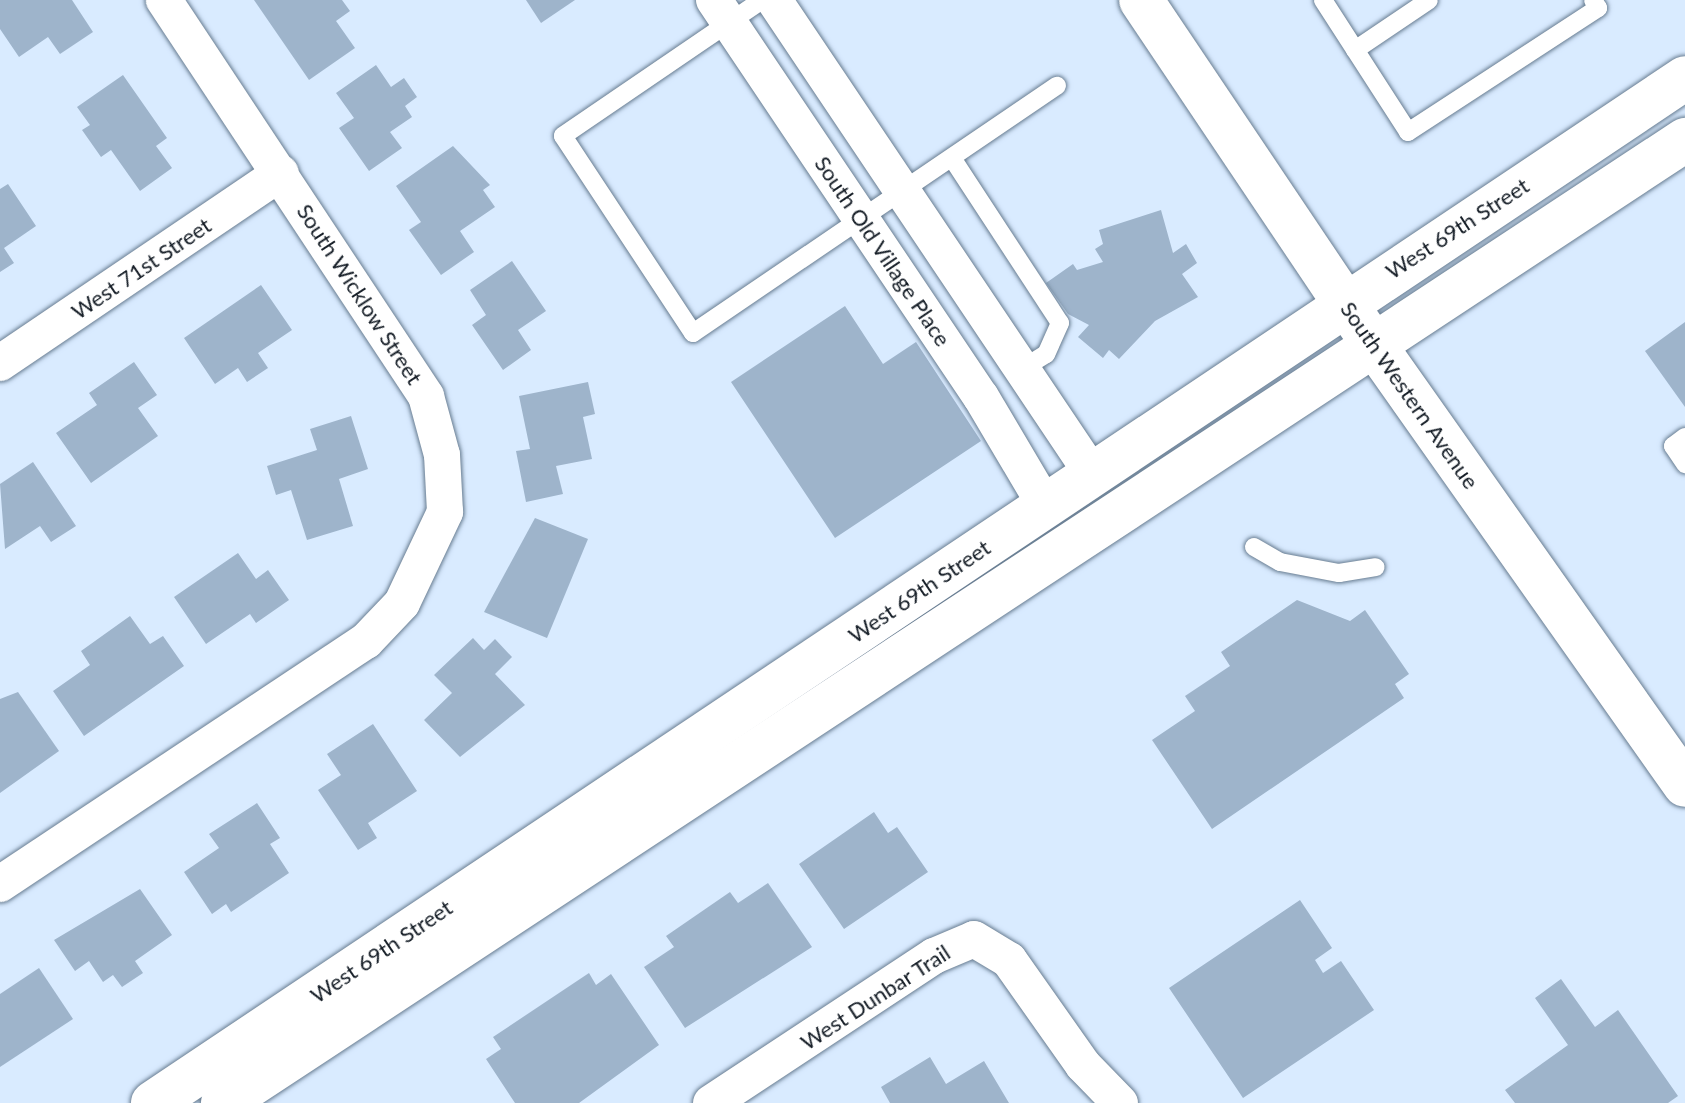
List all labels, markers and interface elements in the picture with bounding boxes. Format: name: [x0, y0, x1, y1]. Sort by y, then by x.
street label: South Old Village Place: [809, 151, 957, 351]
street label: West 69th Street: [1380, 172, 1534, 284]
street label: South Wicklow Street: [292, 199, 428, 389]
street label: West 71st Street: [66, 212, 216, 324]
street label: South Western Avenue: [1335, 296, 1485, 494]
street label: West 69th Street: [843, 534, 995, 648]
street label: West 69th Street: [305, 894, 457, 1008]
street label: West Dunbar Trail: [795, 939, 955, 1055]

